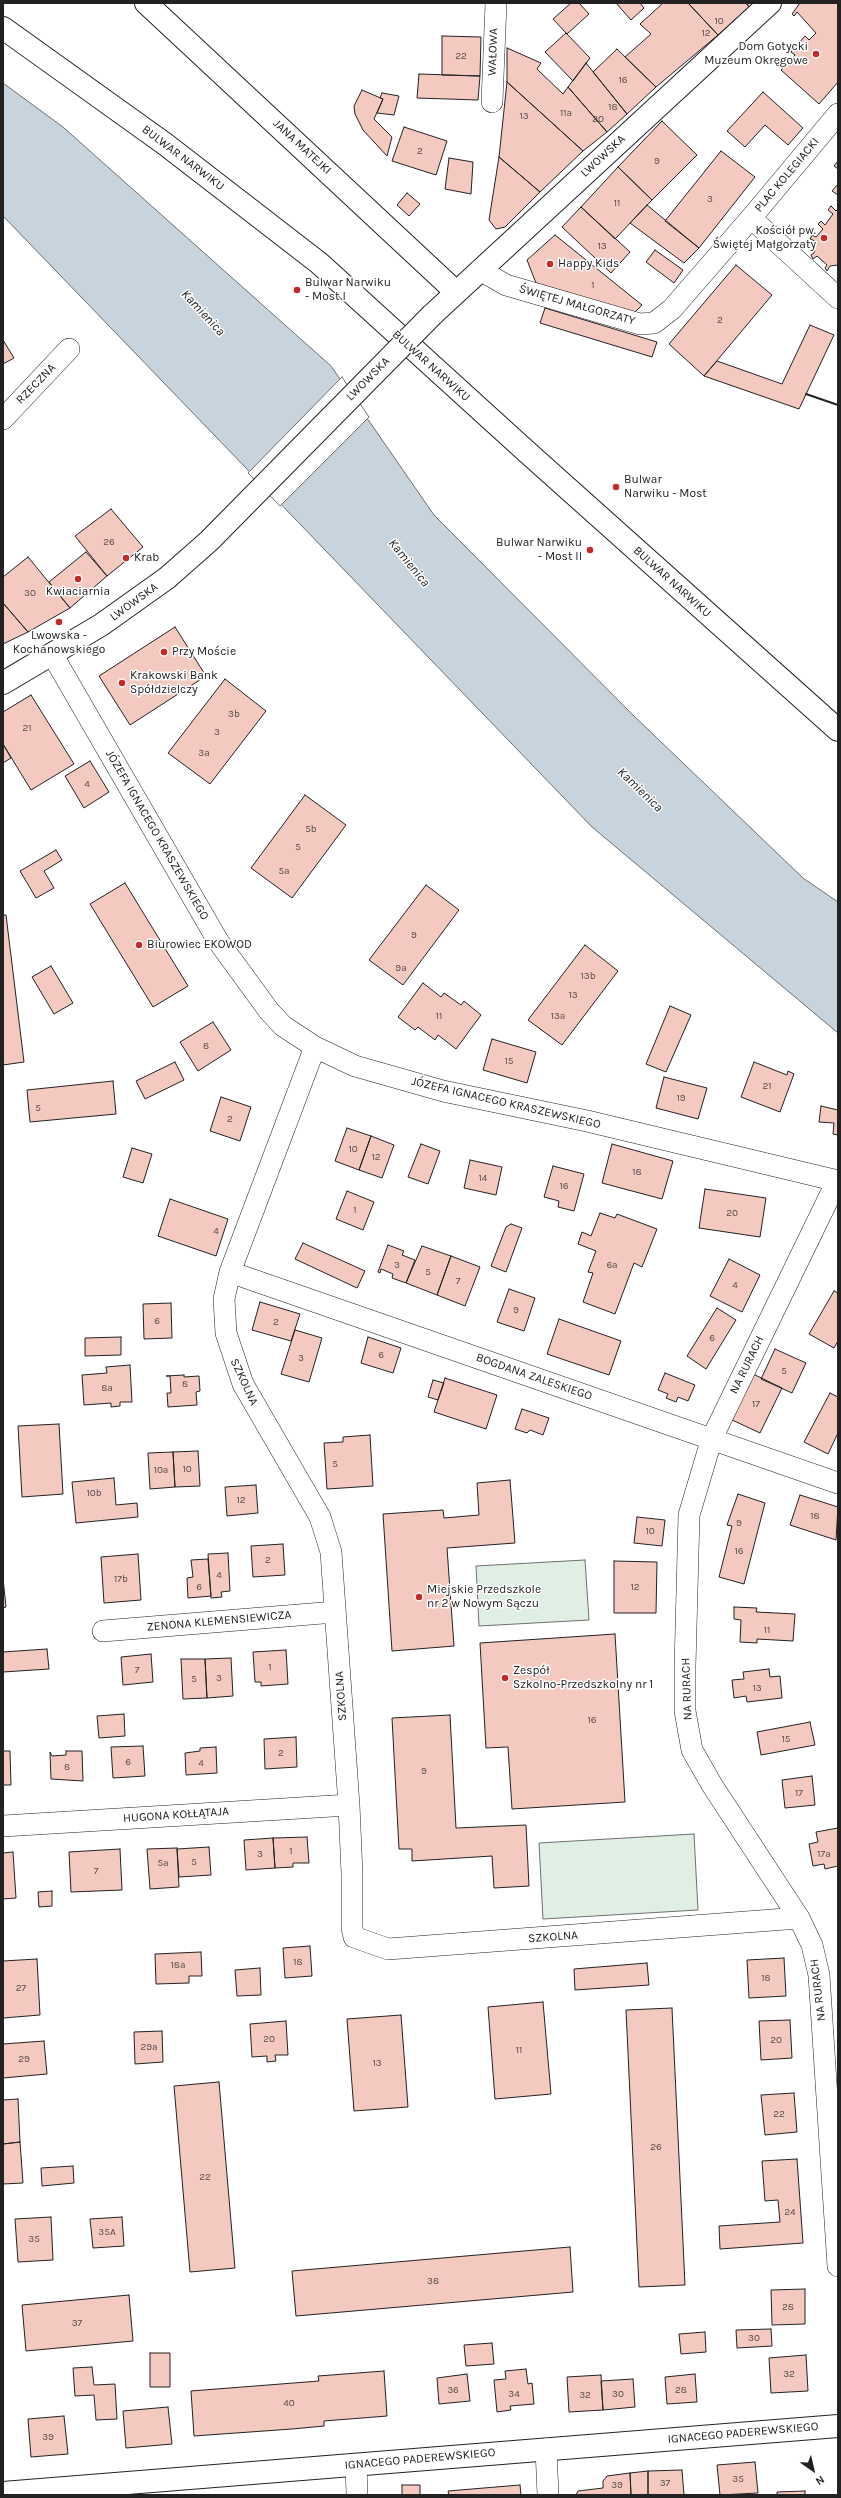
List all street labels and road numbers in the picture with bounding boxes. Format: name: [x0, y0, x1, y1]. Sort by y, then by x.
street label: WAŁOWA: [485, 28, 501, 76]
street label: JANA MATEJKI: [270, 116, 334, 178]
street label: BULWAR NARWIKU: [139, 122, 227, 194]
street label: LWOWSKA: [578, 132, 628, 180]
street label: PLAC KOLEGIACKI: [752, 135, 822, 215]
street label: ŚWIĘTEJ MAŁGORZATY: [517, 282, 637, 328]
street label: BULWAR NARWIKU: [389, 327, 473, 405]
street label: LWOWSKA: [343, 354, 393, 404]
street label: RZECZNA: [13, 361, 59, 407]
street label: BULWAR NARWIKU: [630, 543, 714, 621]
street label: LWOWSKA: [107, 580, 161, 624]
street label: JÓZEFA IGNACEGO KRASZEWSKIEGO: [102, 747, 212, 923]
street label: JÓZEFA IGNACEGO KRASZEWSKIEGO: [410, 1074, 602, 1132]
street label: NA RURACH: [727, 1334, 767, 1396]
street label: BOGDANA ZALESKIEGO: [474, 1350, 594, 1404]
street label: SZKOLNA: [227, 1356, 261, 1408]
street label: ZENONA KLEMENSIEWICZA: [146, 1607, 292, 1635]
street label: NA RURACH: [679, 1657, 695, 1721]
street label: SZKOLNA: [332, 1671, 350, 1721]
street label: HUGONA KOŁŁĄTAJA: [123, 1804, 229, 1826]
street label: SZKOLNA: [528, 1928, 578, 1946]
street label: NA RURACH: [807, 1958, 829, 2022]
street label: IGNACEGO PADEREWSKIEGO: [667, 2419, 819, 2447]
street label: IGNACEGO PADEREWSKIEGO: [344, 2445, 496, 2473]

